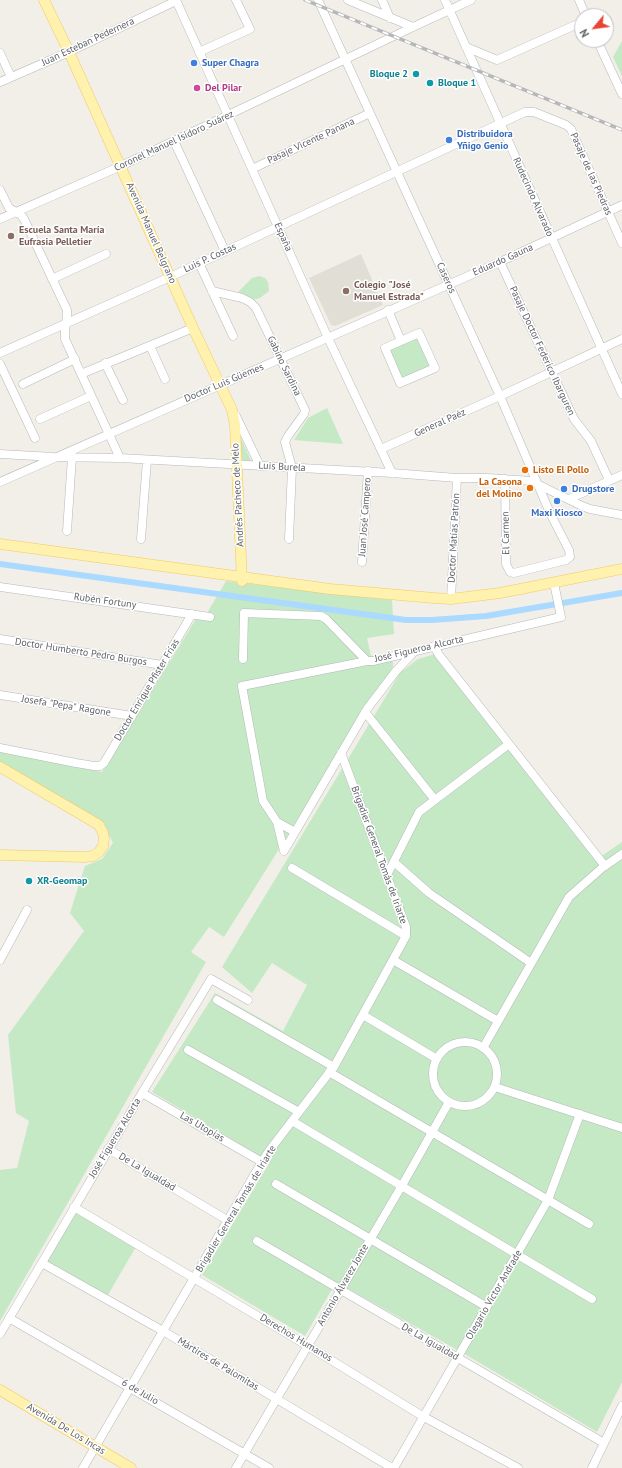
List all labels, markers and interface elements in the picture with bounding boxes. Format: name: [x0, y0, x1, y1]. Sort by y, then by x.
north arrow: [574, 8, 614, 48]
street label: Juan Esteban Pedernera: [40, 15, 136, 69]
text: N: [577, 27, 592, 40]
place label: Super Chagra: [202, 57, 259, 69]
marker: Super Chagra: [189, 58, 199, 68]
place label: Bloque 2: [370, 68, 408, 80]
marker: Bloque 2: [411, 69, 421, 79]
place label: Bloque 1: [438, 77, 476, 89]
marker: Bloque 1: [425, 78, 435, 88]
place label: Del Pilar: [205, 82, 242, 94]
marker: Del Pilar: [192, 83, 202, 93]
street label: Coronel Manuel Isidoro Suárez: [112, 108, 236, 174]
street label: Pasaje Vicente Panana: [265, 115, 357, 167]
place label: Distribuidora Yñigo Genio: [457, 128, 513, 152]
street label: Pasaje de las Piedras: [567, 131, 615, 217]
marker: Distribuidora Yñigo Genio: [444, 135, 454, 145]
street label: Rudecindo Alvarado: [510, 156, 556, 238]
street label: Avenida Manuel Belgrano: [123, 181, 179, 285]
street label: España: [271, 221, 295, 253]
place label: Escuela Santa María Eufrasia Pelletier: [19, 224, 104, 248]
marker: Escuela Santa María Eufrasia Pelletier: [6, 231, 16, 241]
street label: Luis P. Costas: [182, 241, 238, 275]
street label: Eduardo Gauna: [471, 241, 535, 279]
street label: Caseros: [434, 261, 458, 295]
place label: Colegio "José Manuel Estrada": [354, 279, 424, 302]
street label: Pasaje Doctor Federico Ibarguren: [507, 284, 577, 418]
marker: Colegio "José Manuel Estrada": [341, 286, 351, 296]
street label: Gabino Sardina: [264, 334, 304, 398]
street label: Doctor Luis Güemes: [183, 361, 265, 405]
street label: General Paéz: [412, 406, 468, 440]
street label: Andrés Pacheco de Melo: [229, 443, 247, 547]
street label: Luis Burela: [258, 460, 306, 474]
place label: Listo El Pollo: [533, 464, 589, 476]
marker: Listo El Pollo: [520, 465, 530, 475]
place label: La Casona del Molino: [476, 476, 522, 500]
street label: Juan José Campero: [356, 477, 374, 557]
marker: La Casona del Molino: [525, 483, 535, 493]
place label: Drugstore: [572, 483, 614, 495]
marker: Drugstore: [559, 484, 569, 494]
street label: Doctor Matías Patrón: [446, 493, 462, 583]
marker: Maxi Kiosco: [552, 496, 562, 506]
place label: Maxi Kiosco: [531, 507, 583, 519]
street label: El Carmen: [500, 511, 512, 555]
street label: Rubén Fortuny: [73, 591, 137, 611]
street label: José Figueroa Alcorta: [373, 633, 465, 665]
street label: Doctor Humberto Pedro Burgos: [14, 636, 148, 668]
street label: Doctor Enrique Pfister Frías: [112, 637, 182, 743]
street label: Josefa "Pepa" Ragone: [20, 693, 112, 719]
street label: Brigadier General Tomás de Iriarte: [348, 784, 410, 926]
place label: XR-Geomap: [37, 875, 87, 887]
marker: XR-Geomap: [24, 876, 34, 886]
street label: José Figueroa Alcorta: [86, 1096, 144, 1180]
street label: Las Utopías: [178, 1109, 226, 1145]
street label: Brigadier General Tomás de Iriarte: [193, 1143, 279, 1275]
street label: De La Igualdad: [116, 1150, 178, 1194]
street label: Antonio Álvarez Jonte: [315, 1242, 371, 1328]
street label: Olegario Víctor Andrade: [463, 1248, 525, 1342]
street label: Derechos Humanos: [258, 1312, 334, 1364]
street label: De La Igualdad: [399, 1321, 461, 1363]
street label: Mártires de Palomitas: [175, 1335, 261, 1393]
street label: 6 de Julio: [119, 1377, 161, 1407]
street label: Avenida De Los Incas: [25, 1401, 107, 1457]

